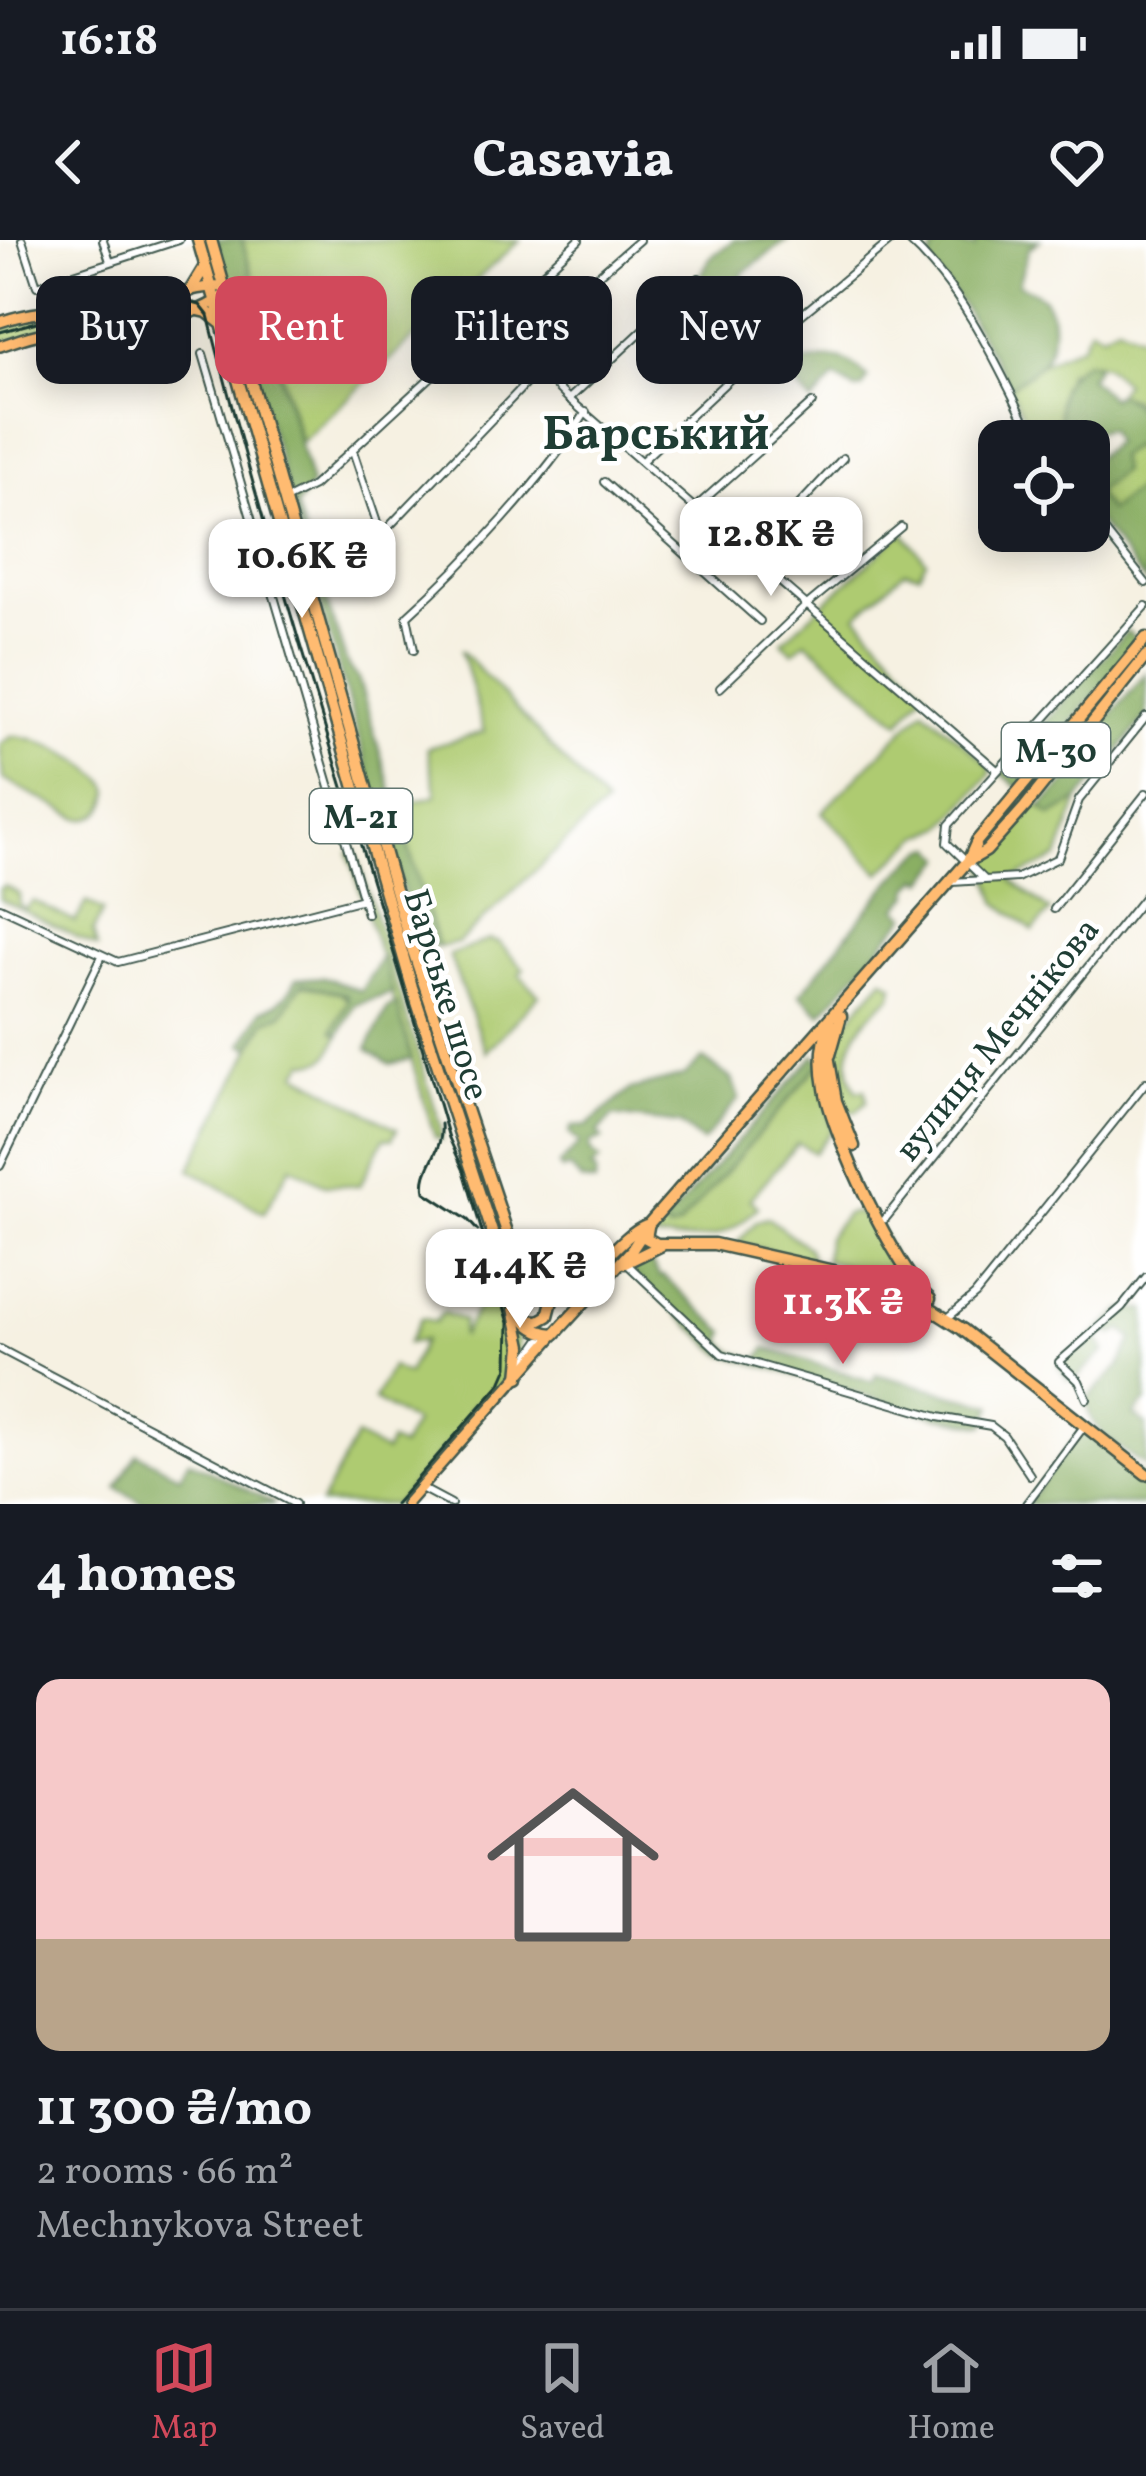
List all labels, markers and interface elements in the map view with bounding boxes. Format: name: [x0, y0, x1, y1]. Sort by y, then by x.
text: 16:18: [60, 11, 158, 74]
text: Casavia: [472, 125, 674, 200]
icon: back: [36, 129, 102, 195]
icon: heart: [1044, 129, 1110, 195]
chip: Buy: [36, 276, 191, 384]
chip: Rent: [215, 276, 387, 384]
chip: Filters: [411, 276, 612, 384]
chip: New: [636, 276, 803, 384]
district label: Барський: [542, 403, 770, 470]
map controls: [978, 420, 1110, 552]
button: locate: [978, 420, 1110, 552]
pin: 12.8K ₴: [660, 497, 882, 599]
text: 12.8K ₴: [707, 509, 835, 563]
pin: 10.6K ₴: [191, 519, 413, 621]
text: 10.6K ₴: [236, 531, 368, 585]
road number: М-30: [1002, 723, 1110, 777]
road number: М-21: [310, 789, 412, 843]
street label: Барське шосе: [388, 883, 500, 1107]
street label: вулиця Мечнікова: [885, 908, 1113, 1173]
pin: 14.4K ₴: [409, 1229, 631, 1331]
text: 14.4K ₴: [453, 1241, 587, 1295]
pin: 11.3K ₴: [732, 1265, 954, 1367]
text: 11.3K ₴: [782, 1277, 904, 1331]
text: 4 homes: [36, 1541, 237, 1612]
icon: filters: [1044, 1543, 1110, 1609]
icon: home: [465, 1757, 681, 1973]
text: 11 300 ₴/mo: [36, 2075, 312, 2146]
text: 2 rooms · 66 m²: [36, 2146, 293, 2200]
text: Mechnykova Street: [36, 2200, 364, 2254]
tab: Map: [151, 2335, 217, 2453]
tab: Saved: [520, 2335, 605, 2453]
tab: Home: [907, 2335, 995, 2453]

